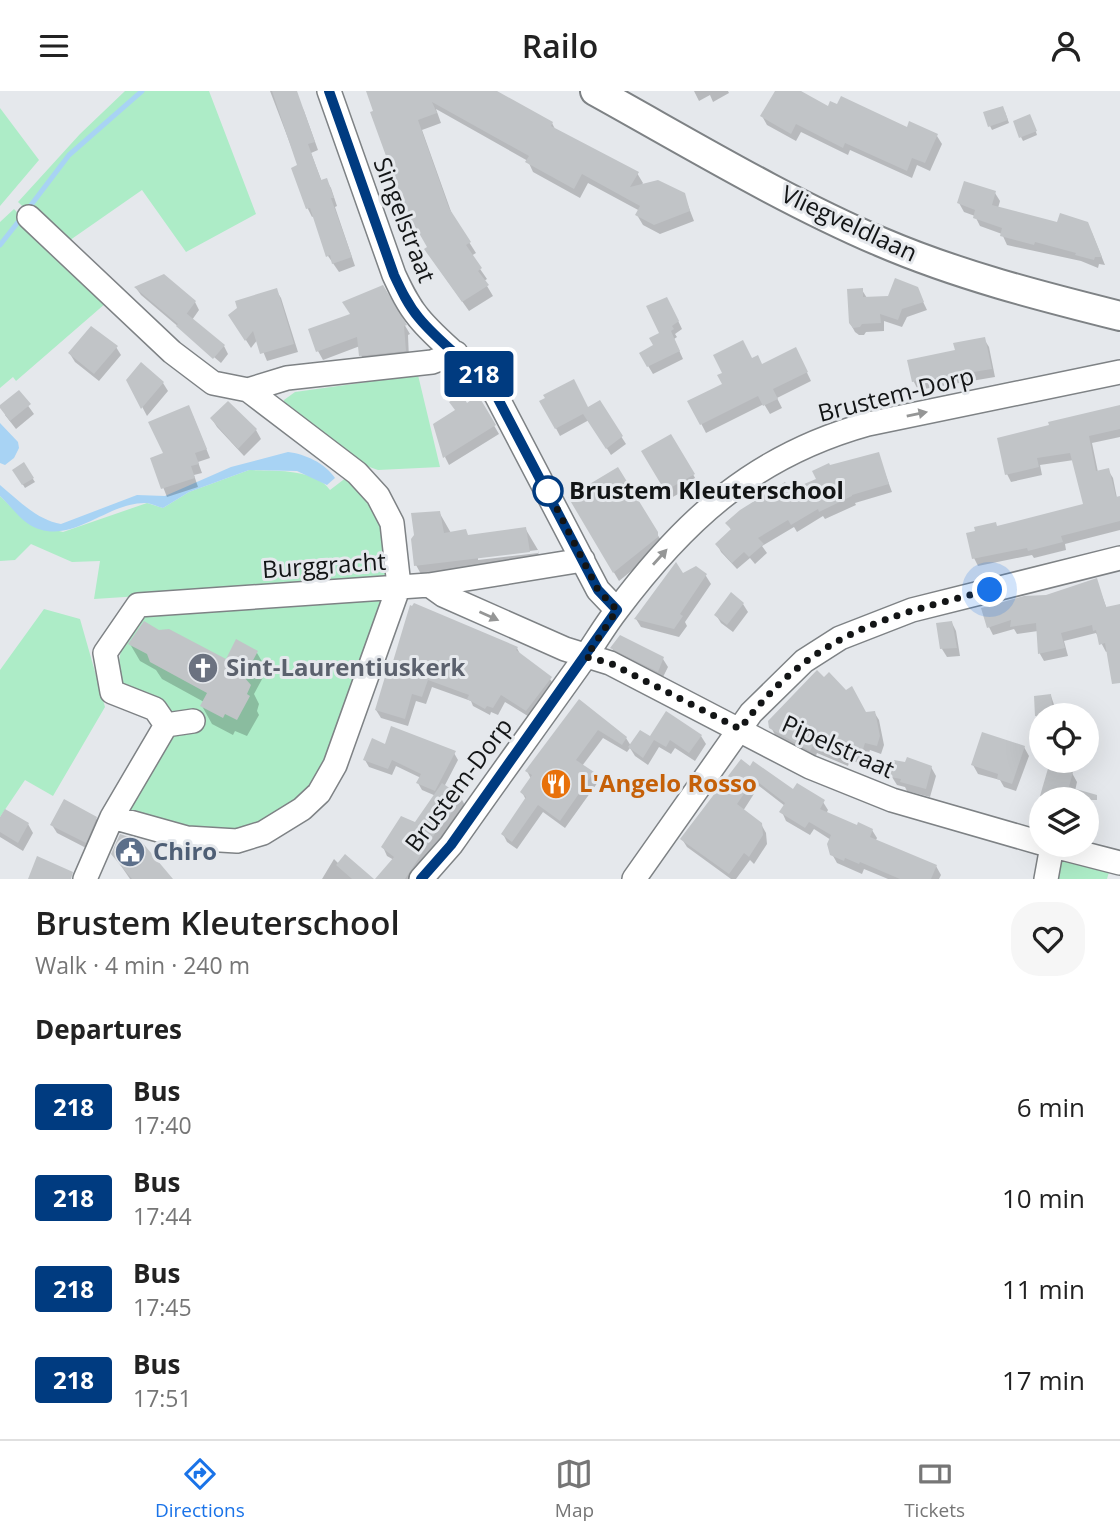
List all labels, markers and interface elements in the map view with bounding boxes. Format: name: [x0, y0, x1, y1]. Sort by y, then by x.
text: Railo: [522, 24, 598, 67]
icon: menu: [35, 27, 73, 65]
icon: person: [1047, 27, 1085, 65]
street label: Singelstraat: [366, 152, 444, 287]
street label: Vliegveldlaan: [776, 177, 923, 269]
line badge: 218: [439, 351, 519, 397]
text: 218: [458, 357, 500, 390]
street label: Brustem-Dorp: [814, 358, 977, 429]
one-way arrow: [906, 409, 928, 420]
place label: Brustem Kleuterschool: [569, 473, 844, 506]
marker: Brustem Kleuterschool: [533, 476, 563, 506]
street label: Burggracht: [261, 544, 387, 585]
one-way arrow: [652, 549, 667, 566]
your location: [972, 572, 1007, 607]
one-way arrow: [479, 611, 500, 622]
place label: Sint-Laurentiuskerk: [226, 650, 466, 683]
church icon: Sint-Laurentiuskerk: [186, 651, 220, 685]
map controls: [1029, 703, 1099, 857]
button: locate: [1029, 703, 1099, 773]
street label: Pipelstraat: [777, 706, 900, 785]
street label: Brustem-Dorp: [397, 710, 519, 858]
place label: L'Angelo Rosso: [579, 766, 757, 799]
restaurant icon: L'Angelo Rosso: [539, 767, 573, 801]
button: layers: [1029, 787, 1099, 857]
place label: Chiro: [153, 834, 217, 867]
public building icon: Chiro: [113, 835, 147, 869]
text: Brustem Kleuterschool: [35, 900, 400, 945]
button: heart: [1011, 902, 1085, 976]
text: Walk · 4 min · 240 m: [35, 949, 250, 981]
text: Departures: [35, 1011, 182, 1047]
text: Bus: [133, 1073, 180, 1109]
text: 6 min: [1017, 1089, 1085, 1125]
text: 218: [53, 1090, 94, 1123]
text: 17:40: [133, 1109, 192, 1141]
text: Bus: [133, 1164, 180, 1200]
text: 10 min: [1002, 1180, 1085, 1216]
text: 218: [53, 1181, 94, 1214]
text: 17:44: [133, 1200, 192, 1232]
text: Bus: [133, 1255, 180, 1291]
text: 11 min: [1002, 1271, 1085, 1307]
text: 218: [53, 1272, 94, 1305]
text: 17:45: [133, 1291, 192, 1323]
text: Bus: [133, 1346, 180, 1382]
text: 17 min: [1002, 1362, 1085, 1398]
text: 218: [53, 1363, 94, 1396]
text: 17:51: [133, 1382, 192, 1414]
tab: Directions: [155, 1455, 245, 1523]
tab: Map: [555, 1455, 594, 1523]
tab: Tickets: [904, 1455, 965, 1523]

